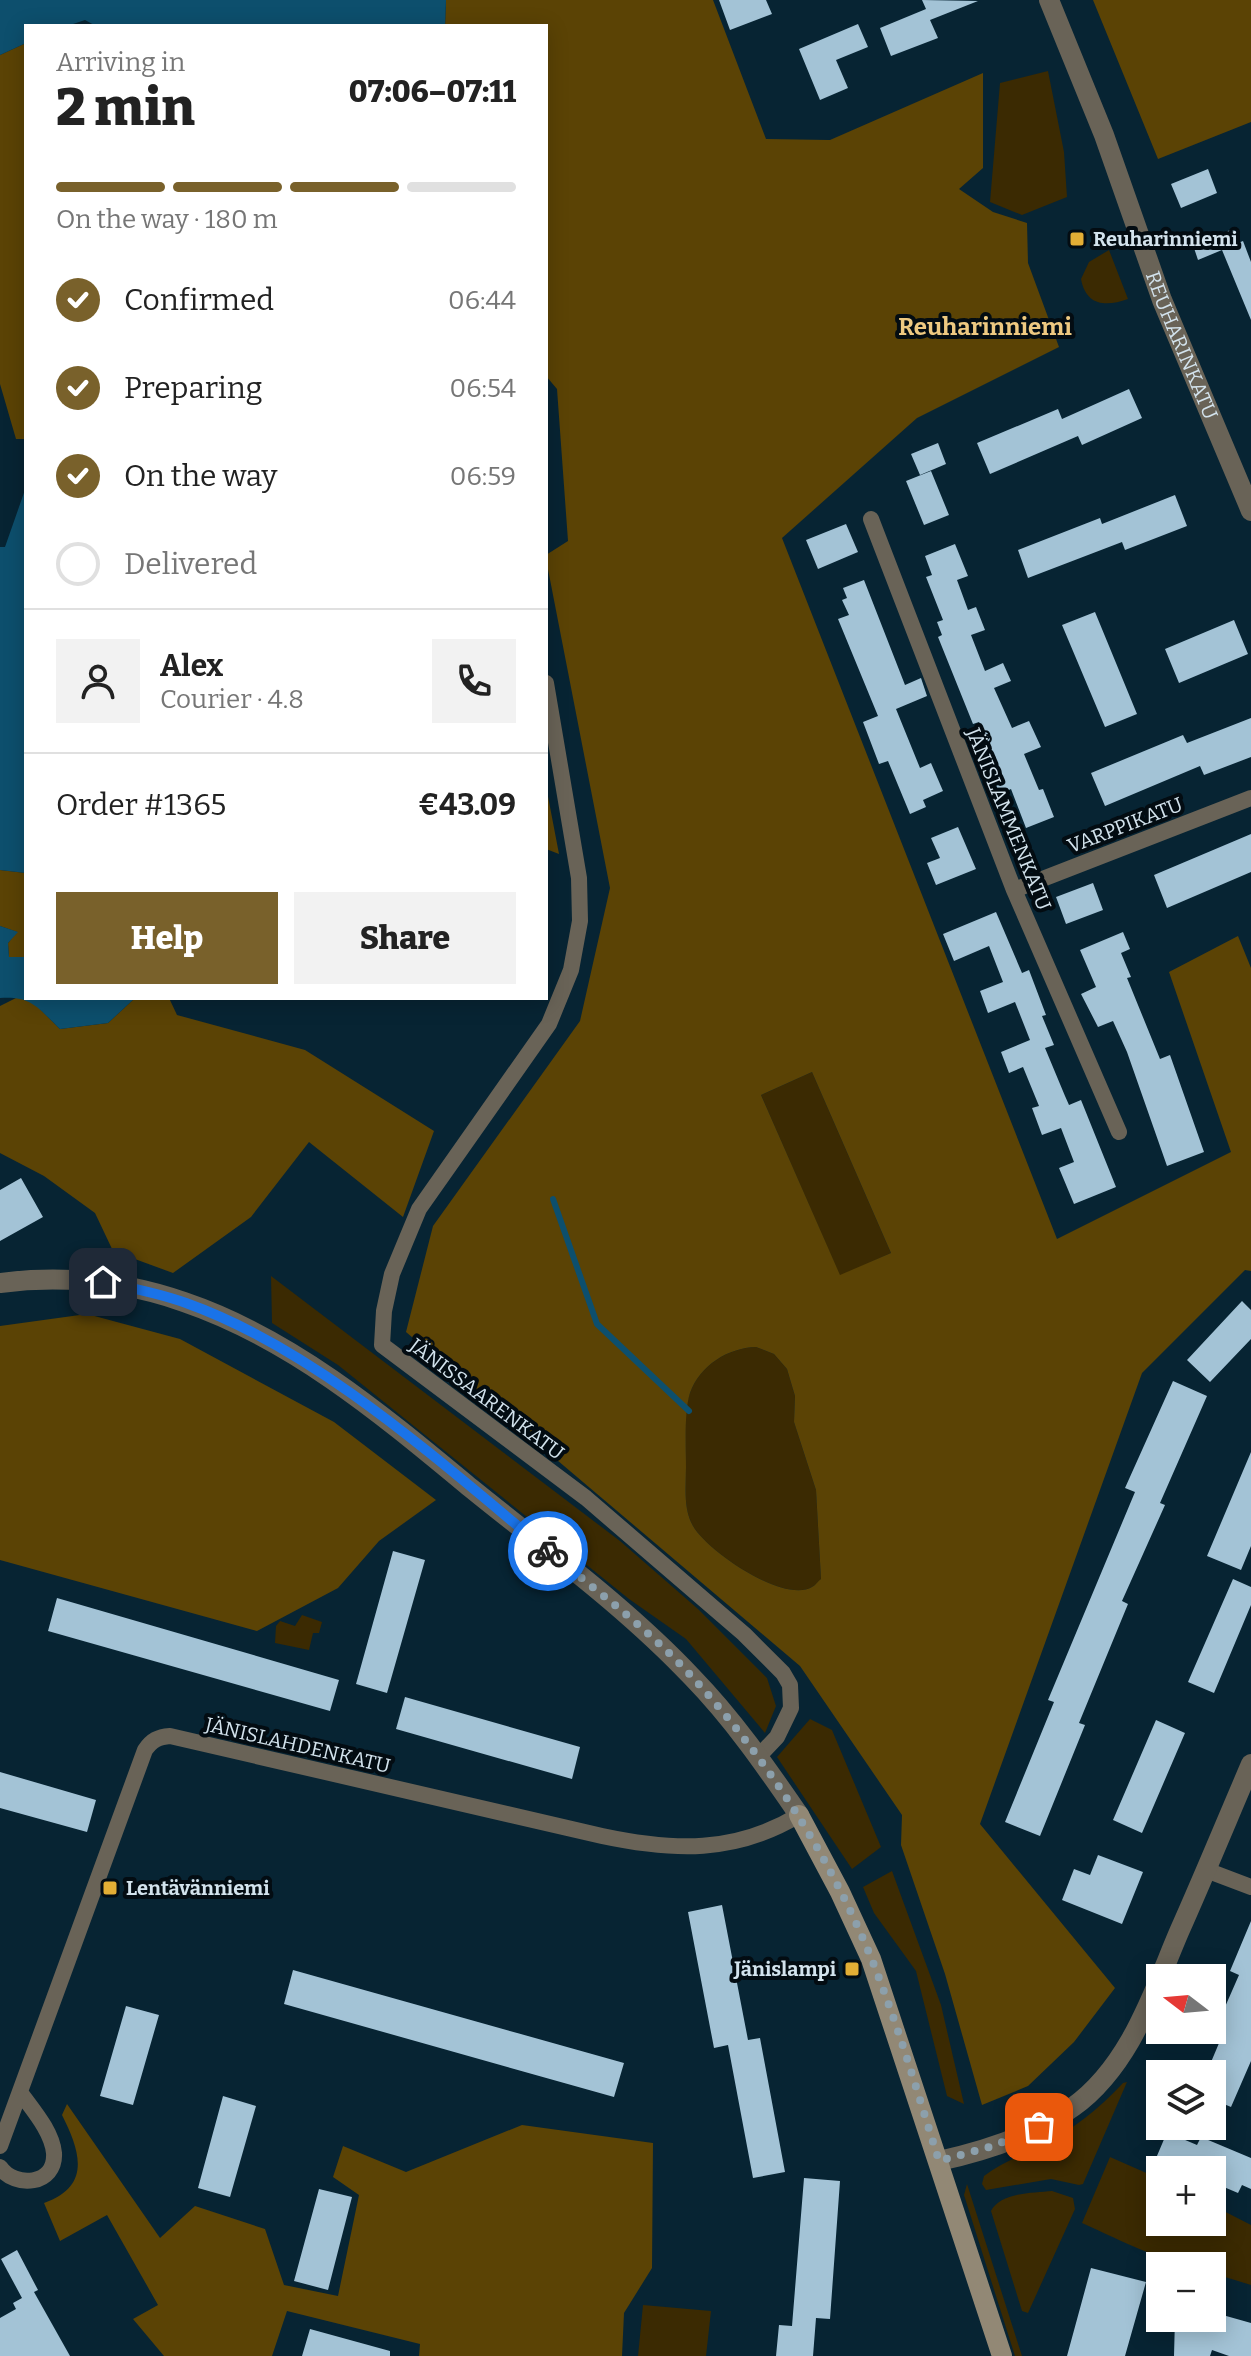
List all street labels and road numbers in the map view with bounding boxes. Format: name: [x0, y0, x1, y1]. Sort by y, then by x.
street label: REUHARINKATU: [1141, 268, 1223, 423]
street label: JÄNISLAMMENKATU: [961, 723, 1057, 914]
street label: VARPPIKATU: [1064, 792, 1186, 858]
street label: JÄNISSAARENKATU: [404, 1333, 569, 1465]
street label: JÄNISLAHDENKATU: [202, 1712, 393, 1778]

